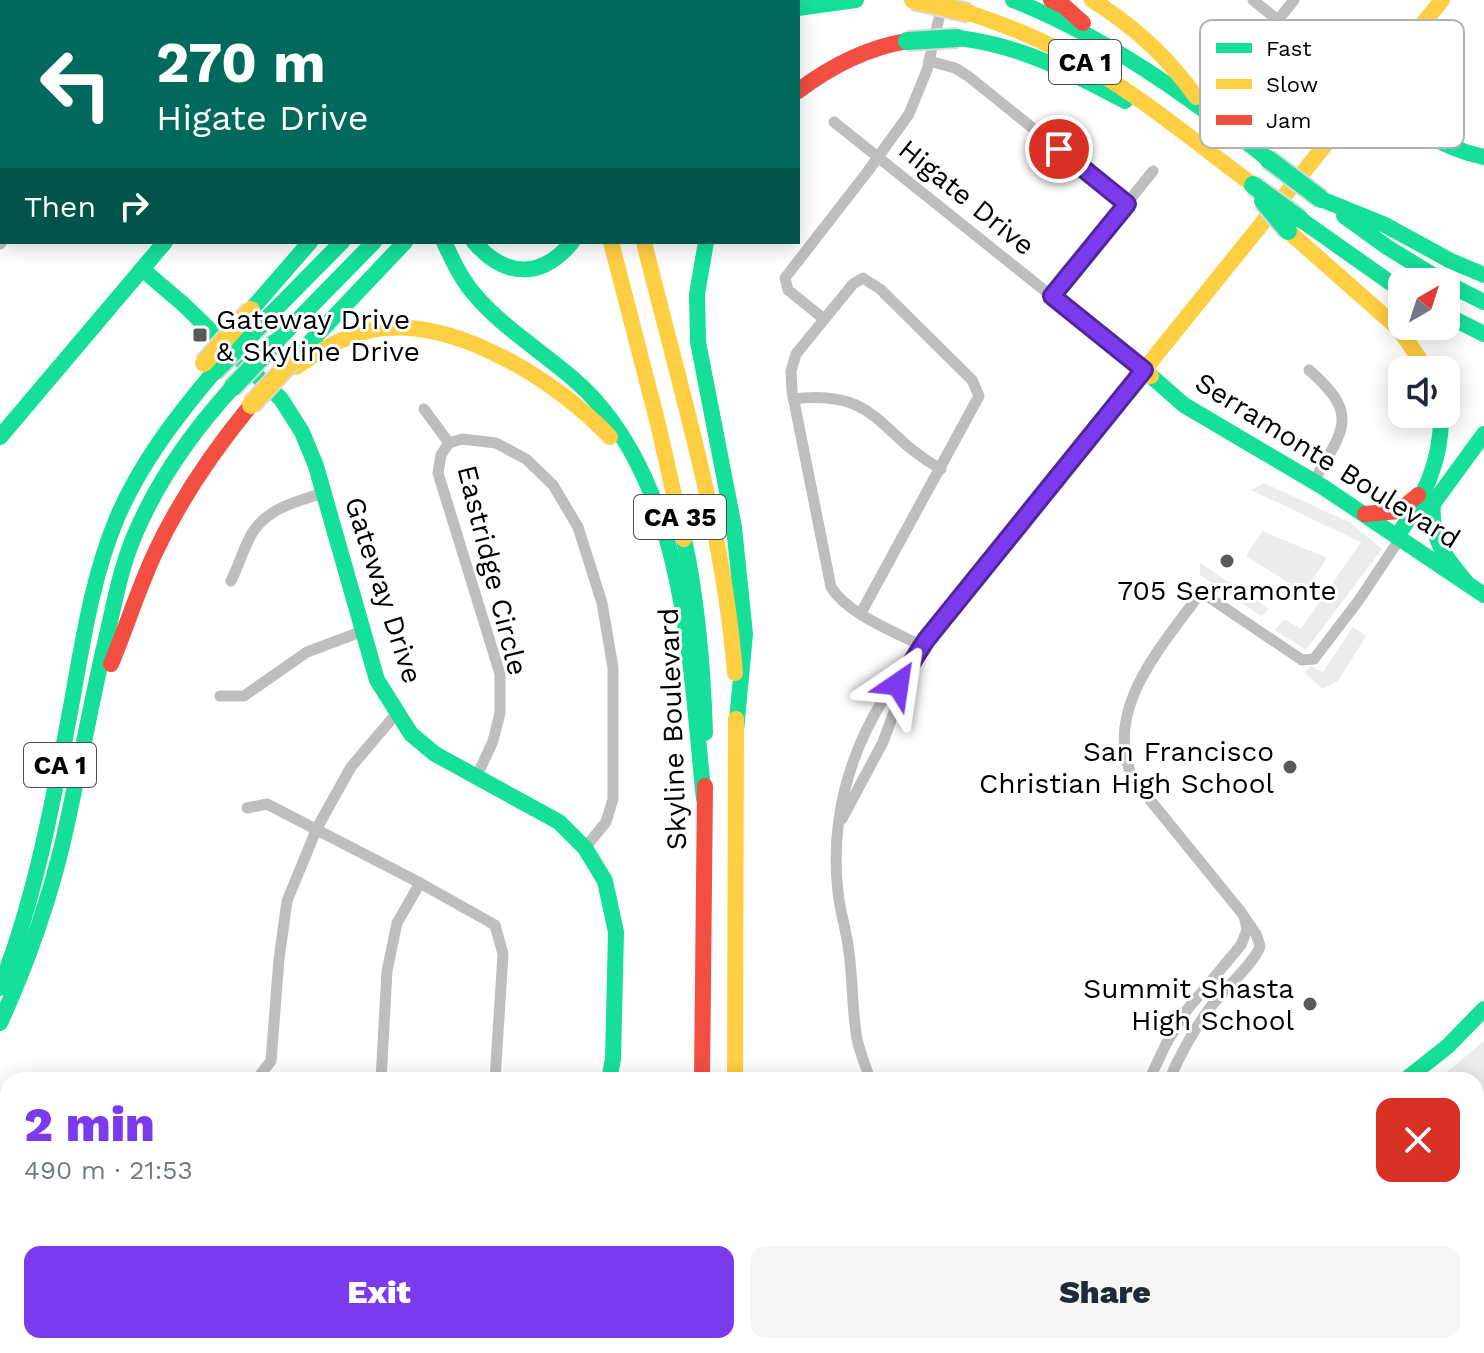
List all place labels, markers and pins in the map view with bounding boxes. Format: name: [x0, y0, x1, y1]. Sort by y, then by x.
pin: [1025, 115, 1093, 183]
place label: Gateway Drive & Skyline Drive: [216, 303, 420, 368]
marker: Gateway Drive & Skyline Drive: [191, 326, 209, 344]
marker: 705 Serramonte: [1218, 552, 1236, 570]
place label: 705 Serramonte: [1117, 574, 1337, 607]
place label: San Francisco Christian High School: [979, 735, 1274, 800]
marker: San Francisco Christian High School: [1281, 758, 1299, 776]
place label: Summit Shasta High School: [1083, 972, 1294, 1037]
marker: Summit Shasta High School: [1301, 995, 1319, 1013]

